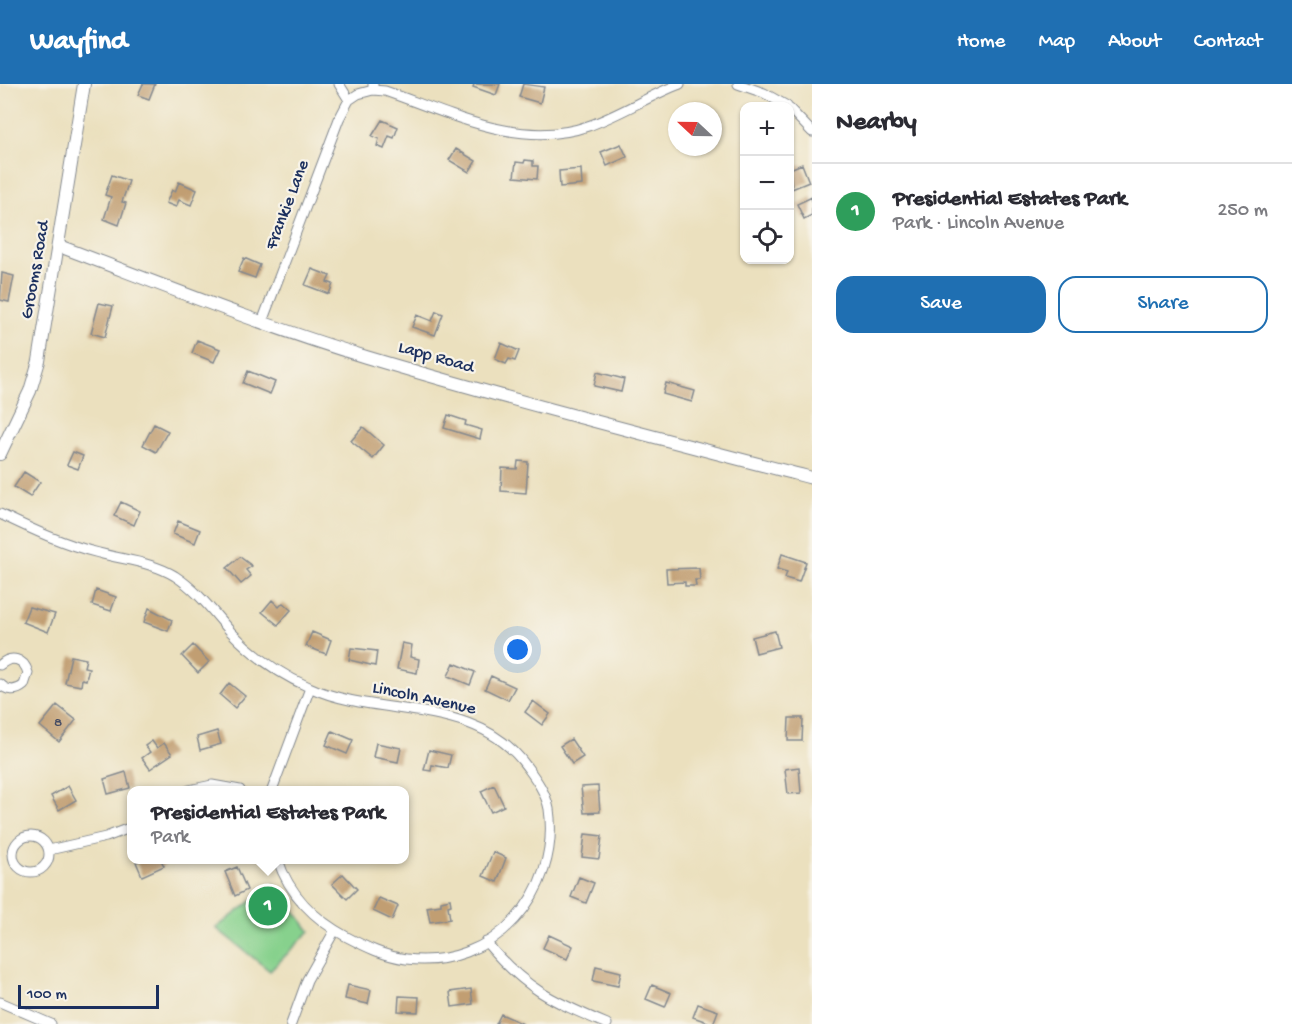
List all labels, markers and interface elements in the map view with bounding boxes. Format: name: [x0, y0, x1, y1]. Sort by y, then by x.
text: Wayfind: [30, 26, 127, 59]
text: Home: [957, 30, 1005, 55]
text: Map: [1038, 30, 1075, 55]
text: About: [1108, 30, 1161, 55]
text: Contact: [1194, 30, 1262, 55]
north arrow: [668, 102, 722, 156]
map controls: [740, 102, 794, 264]
button: +: [740, 102, 794, 156]
text: Nearby: [836, 108, 917, 139]
button: −: [740, 156, 794, 210]
street label: Frankie Lane: [261, 157, 315, 254]
text: Presidential Estates Park: [893, 187, 1126, 213]
text: 1: [851, 200, 860, 223]
text: 250 m: [1217, 200, 1268, 223]
button: locate: [740, 210, 794, 264]
text: Park · Lincoln Avenue: [893, 213, 1064, 236]
street label: Grooms Road: [17, 218, 55, 321]
button: Save: [836, 276, 1046, 333]
button: Share: [1058, 276, 1268, 333]
street label: Lapp Road: [396, 337, 478, 379]
your location: [503, 635, 532, 664]
street label: Lincoln Avenue: [370, 678, 478, 720]
house number: 8: [54, 714, 62, 732]
popup: [127, 786, 409, 864]
text: Presidential Estates Park: [151, 801, 385, 827]
text: Park: [151, 827, 189, 850]
pin: 1: [248, 884, 288, 928]
scale bar: [18, 982, 159, 1010]
text: 100 m: [27, 986, 67, 1005]

